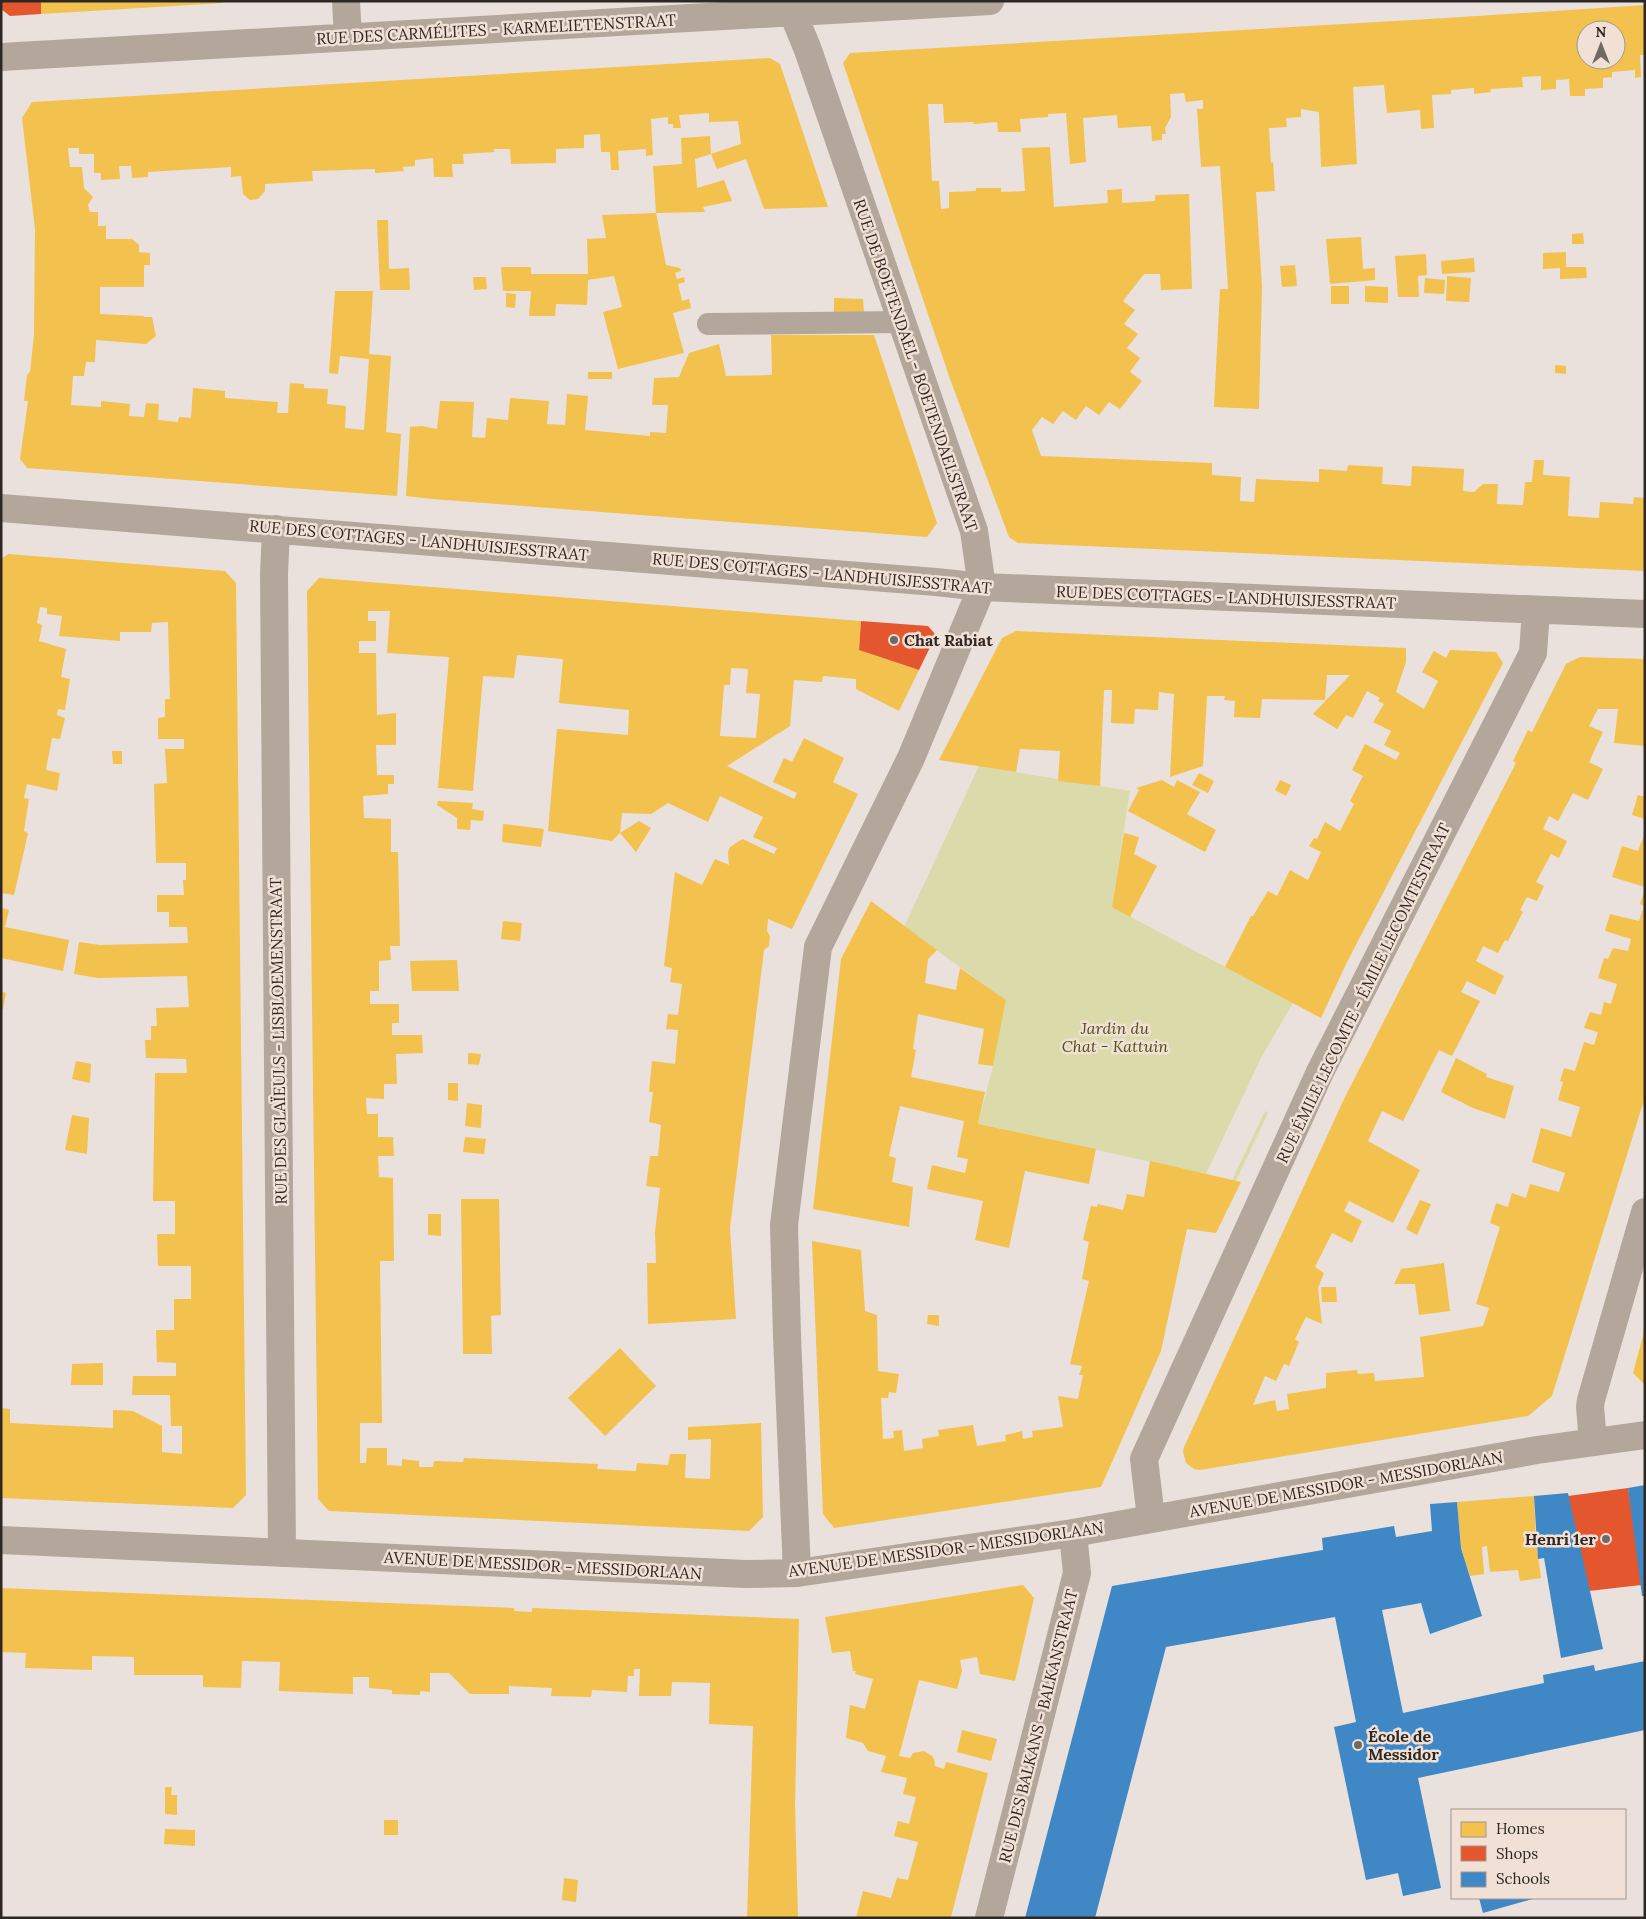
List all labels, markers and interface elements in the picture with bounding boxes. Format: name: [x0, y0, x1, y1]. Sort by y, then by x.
street label: RUE DES CARMÉLITES - KARMELIETENSTRAAT: [316, 10, 676, 48]
north arrow: [1576, 20, 1626, 70]
text: N: [1596, 23, 1607, 41]
street label: RUE DE BOETENDAEL - BOETENDAELSTRAAT: [849, 196, 983, 534]
street label: RUE DES COTTAGES - LANDHUISJESSTRAAT: [249, 515, 589, 565]
street label: RUE DES COTTAGES - LANDHUISJESSTRAAT: [652, 548, 992, 598]
street label: RUE DES COTTAGES - LANDHUISJESSTRAAT: [1056, 581, 1396, 613]
place label: Chat Rabiat: [904, 630, 993, 650]
marker: Chat Rabiat: [888, 634, 900, 646]
street label: RUE ÉMILE LECOMTE - ÉMILE LECOMTESTRAAT: [1272, 820, 1454, 1166]
street label: RUE DES GLAÏEULS - LISBLOEMENSTRAAT: [265, 877, 291, 1205]
park label: Jardin du Chat - Kattuin: [1062, 1018, 1168, 1056]
street label: AVENUE DE MESSIDOR - MESSIDORLAAN: [1187, 1447, 1504, 1522]
street label: AVENUE DE MESSIDOR - MESSIDORLAAN: [786, 1517, 1105, 1581]
place label: Henri 1er: [1525, 1529, 1596, 1549]
marker: Henri 1er: [1600, 1533, 1612, 1545]
street label: AVENUE DE MESSIDOR - MESSIDORLAAN: [383, 1547, 702, 1583]
street label: RUE DES BALKANS - BALKANSTRAAT: [994, 1587, 1082, 1865]
place label: École de Messidor: [1368, 1726, 1439, 1764]
marker: École de Messidor: [1352, 1739, 1364, 1751]
legend: [1451, 1809, 1626, 1899]
text: Homes: [1496, 1819, 1545, 1838]
text: Shops: [1496, 1844, 1538, 1863]
text: Schools: [1496, 1869, 1550, 1888]

